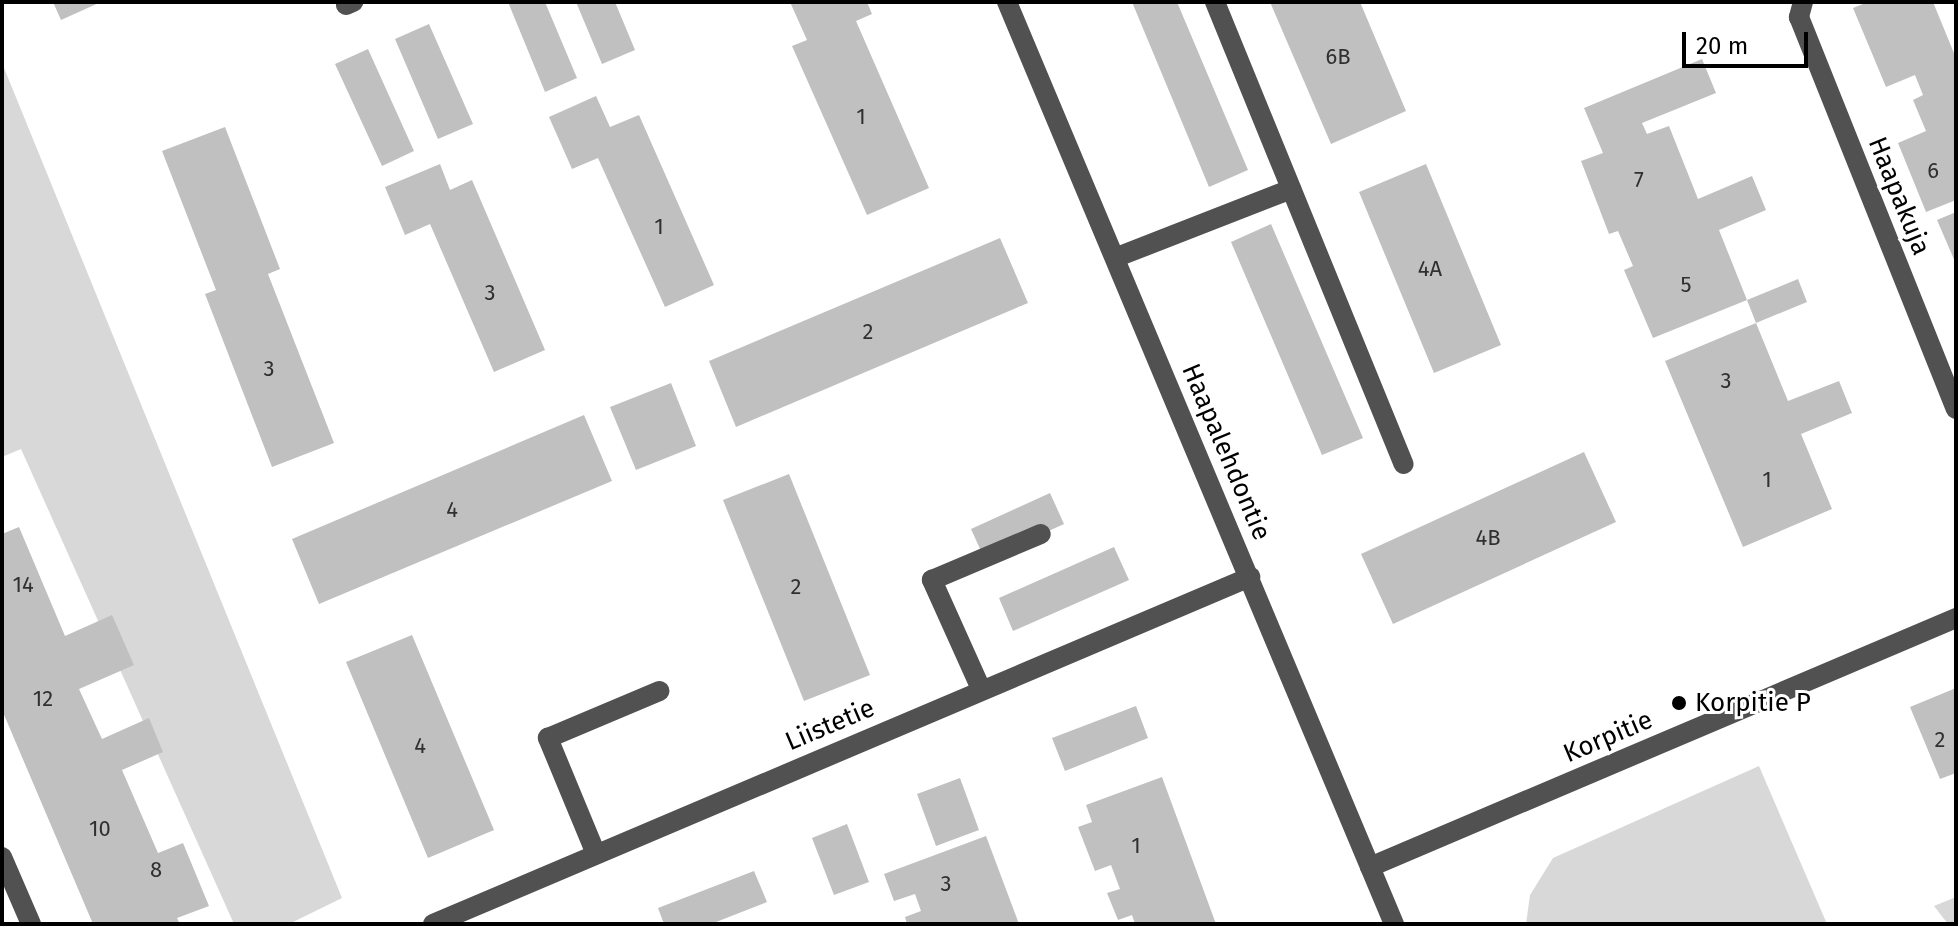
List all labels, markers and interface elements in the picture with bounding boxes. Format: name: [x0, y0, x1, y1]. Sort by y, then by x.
scale bar: [1686, 16, 1812, 66]
text: 20 m: [1696, 32, 1748, 60]
house number: 6B: [1325, 44, 1351, 70]
house number: 1: [856, 104, 866, 130]
street label: Haapakuja: [1861, 132, 1937, 260]
house number: 6: [1927, 158, 1939, 184]
house number: 7: [1634, 167, 1644, 193]
house number: 1: [654, 214, 664, 240]
house number: 4A: [1418, 256, 1442, 282]
house number: 5: [1680, 272, 1692, 298]
house number: 3: [485, 280, 495, 306]
house number: 2: [863, 319, 873, 345]
house number: 3: [264, 356, 274, 382]
street label: Haapalehdontie: [1175, 359, 1277, 545]
house number: 3: [1721, 368, 1731, 394]
house number: 1: [1762, 467, 1772, 493]
house number: 4: [446, 497, 458, 523]
house number: 4B: [1475, 525, 1501, 551]
house number: 14: [12, 572, 34, 598]
house number: 2: [791, 574, 801, 600]
house number: 12: [33, 686, 53, 712]
place label: Korpitie P: [1695, 687, 1811, 719]
street label: Liistetie: [781, 692, 879, 758]
marker: Korpitie P: [1670, 694, 1688, 712]
street label: Korpitie: [1559, 704, 1657, 770]
house number: 2: [1935, 727, 1945, 753]
house number: 4: [414, 733, 426, 759]
house number: 10: [89, 816, 111, 842]
house number: 1: [1131, 833, 1141, 859]
house number: 8: [150, 857, 162, 883]
house number: 3: [941, 871, 951, 897]

